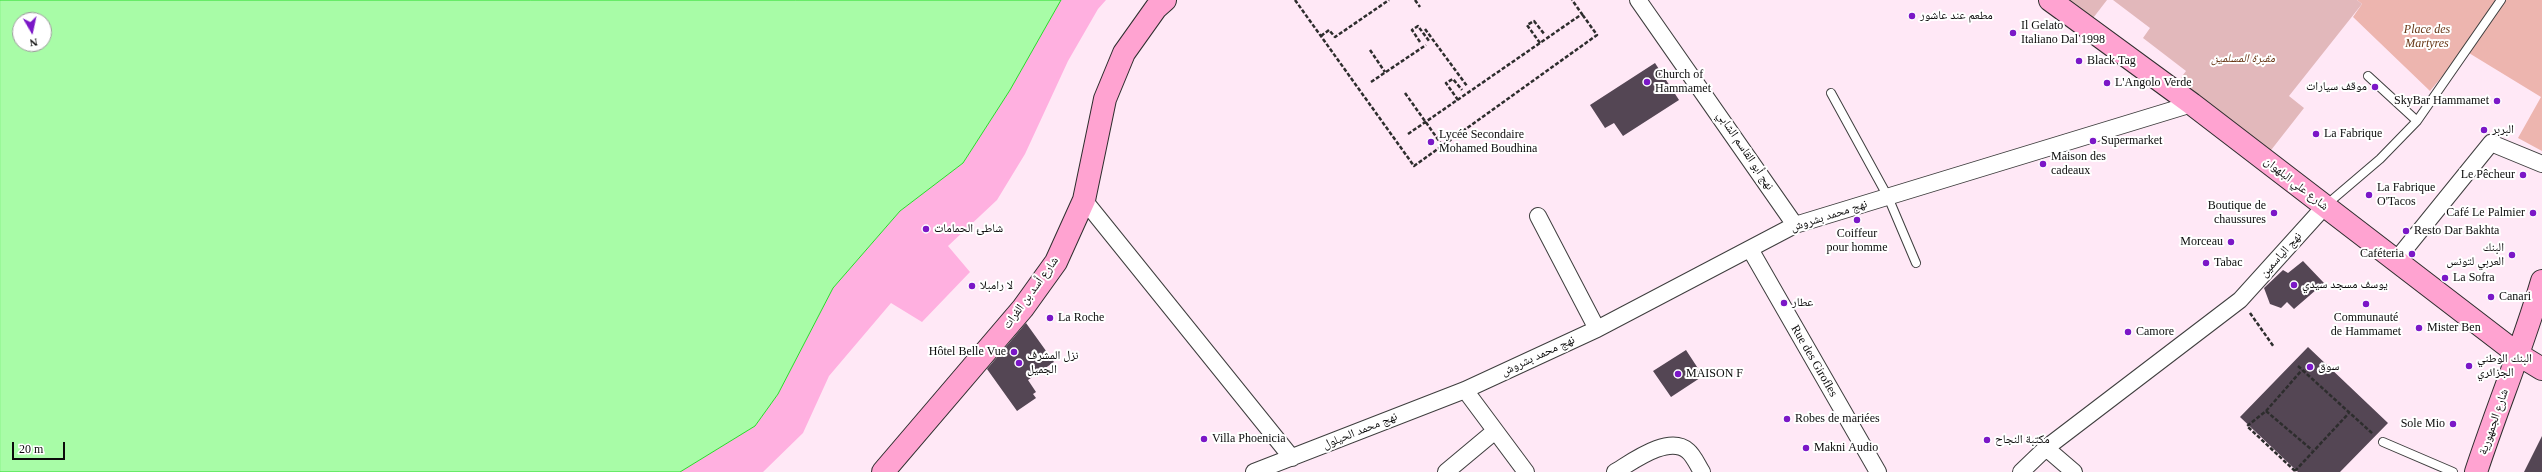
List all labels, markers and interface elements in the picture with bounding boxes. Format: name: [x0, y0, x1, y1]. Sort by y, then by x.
place label: مطعم عند عاشور: [1920, 9, 1993, 23]
marker: مطعم عند عاشور: [1907, 11, 1917, 21]
north arrow: [12, 12, 52, 52]
place label: Il Gelato Italiano Dal 1998: [2021, 19, 2105, 47]
park label: Place des Martyres: [2404, 23, 2450, 51]
marker: Il Gelato Italiano Dal 1998: [2008, 28, 2018, 38]
text: N: [29, 36, 39, 49]
park label: مقبرة المسلمين: [2211, 52, 2275, 66]
place label: Black Tag: [2087, 54, 2136, 68]
marker: Black Tag: [2074, 56, 2084, 66]
place label: Church of Hammamet: [1655, 68, 1711, 96]
place label: L'Angolo Verde: [2115, 76, 2191, 90]
marker: Church of Hammamet: [1642, 77, 1652, 87]
marker: L'Angolo Verde: [2102, 78, 2112, 88]
place label: موقف سيارات: [2306, 80, 2367, 94]
marker: موقف سيارات: [2370, 82, 2380, 92]
place label: SkyBar Hammamet: [2394, 94, 2489, 108]
marker: SkyBar Hammamet: [2492, 96, 2502, 106]
street label: نهج أبو القاسم الشابي: [1713, 109, 1777, 193]
place label: البربر: [2492, 123, 2514, 137]
marker: البربر: [2479, 125, 2489, 135]
place label: La Fabrique: [2324, 127, 2382, 141]
place label: Lycée Secondaire Mohamed Boudhina: [1439, 128, 1537, 156]
marker: La Fabrique: [2311, 129, 2321, 139]
place label: Supermarket: [2101, 134, 2162, 148]
marker: Supermarket: [2088, 136, 2098, 146]
marker: Lycée Secondaire Mohamed Boudhina: [1426, 137, 1436, 147]
place label: Maison des cadeaux: [2051, 150, 2106, 178]
street label: شارع علي البلهوان: [2261, 154, 2331, 214]
marker: Maison des cadeaux: [2038, 159, 2048, 169]
place label: Le Pêcheur: [2461, 168, 2515, 182]
marker: Le Pêcheur: [2518, 170, 2528, 180]
place label: La Fabrique O'Tacos: [2377, 181, 2435, 209]
marker: La Fabrique O'Tacos: [2364, 190, 2374, 200]
street label: نهج محمد بشروش: [1789, 197, 1869, 235]
place label: Boutique de chaussures: [2208, 199, 2266, 227]
place label: Café Le Palmier: [2446, 206, 2525, 220]
marker: Boutique de chaussures: [2269, 208, 2279, 218]
marker: Café Le Palmier: [2528, 208, 2538, 218]
marker: Coiffeur pour homme: [1852, 215, 1862, 225]
place label: شاطئ الحمامات: [934, 222, 1003, 236]
marker: شاطئ الحمامات: [921, 224, 931, 234]
place label: Resto Dar Bakhta: [2414, 224, 2499, 238]
marker: Resto Dar Bakhta: [2401, 226, 2411, 236]
place label: Coiffeur pour homme: [1827, 227, 1887, 255]
street label: نهج الياسمين: [2257, 229, 2305, 281]
place label: Morceau: [2180, 235, 2223, 249]
marker: Morceau: [2226, 237, 2236, 247]
place label: البنك العربي لتونس: [2446, 241, 2504, 269]
place label: Caféteria: [2360, 247, 2404, 261]
marker: Caféteria: [2407, 249, 2417, 259]
marker: البنك العربي لتونس: [2507, 250, 2517, 260]
street label: شارع أسد بن الفرات: [1000, 254, 1062, 332]
place label: Tabac: [2214, 256, 2242, 270]
marker: Tabac: [2201, 258, 2211, 268]
place label: La Sofra: [2453, 271, 2495, 285]
marker: La Sofra: [2440, 273, 2450, 283]
place label: يوسف مسجد سيدي: [2302, 278, 2388, 292]
place label: لا رامبلا: [980, 279, 1013, 293]
marker: يوسف مسجد سيدي: [2289, 280, 2299, 290]
marker: لا رامبلا: [967, 281, 977, 291]
place label: Canari: [2499, 290, 2531, 304]
marker: Canari: [2486, 292, 2496, 302]
place label: عطار: [1792, 296, 1813, 310]
marker: عطار: [1779, 298, 1789, 308]
marker: Communauté de Hammamet: [2361, 299, 2371, 309]
place label: La Roche: [1058, 311, 1104, 325]
place label: Communauté de Hammamet: [2331, 311, 2401, 339]
marker: La Roche: [1045, 313, 1055, 323]
place label: Mister Ben: [2427, 321, 2481, 335]
street label: Rue des Girofles: [1788, 322, 1840, 400]
marker: Mister Ben: [2414, 323, 2424, 333]
place label: Camore: [2136, 325, 2174, 339]
marker: Camore: [2123, 327, 2133, 337]
street label: نهج محمد بشروش: [1499, 333, 1577, 379]
place label: Hôtel Belle Vue: [929, 345, 1006, 359]
marker: Hôtel Belle Vue: [1009, 347, 1019, 357]
place label: نزل المشرف الجميل: [1027, 349, 1079, 377]
place label: البنك الوطني الجزائري: [2477, 352, 2532, 380]
marker: نزل المشرف الجميل: [1014, 358, 1024, 368]
place label: سوق: [2318, 360, 2339, 374]
marker: البنك الوطني الجزائري: [2464, 361, 2474, 371]
marker: سوق: [2305, 362, 2315, 372]
place label: MAISON F: [1686, 367, 1743, 381]
marker: MAISON F: [1673, 369, 1683, 379]
street label: شارع الجمهورية: [2476, 387, 2512, 457]
street label: نهج محمد الحيلول: [1321, 409, 1399, 453]
place label: Robes de mariées: [1795, 412, 1880, 426]
marker: Robes de mariées: [1782, 414, 1792, 424]
place label: Sole Mio: [2401, 417, 2445, 431]
marker: Sole Mio: [2448, 419, 2458, 429]
place label: Villa Phoenicia: [1212, 432, 1286, 446]
place label: مكتبة النجاح: [1995, 433, 2050, 447]
scale bar: [14, 434, 67, 460]
marker: Villa Phoenicia: [1199, 434, 1209, 444]
marker: مكتبة النجاح: [1982, 435, 1992, 445]
place label: Makni Audio: [1814, 441, 1878, 455]
text: 20 m: [19, 442, 43, 456]
marker: Makni Audio: [1801, 443, 1811, 453]

